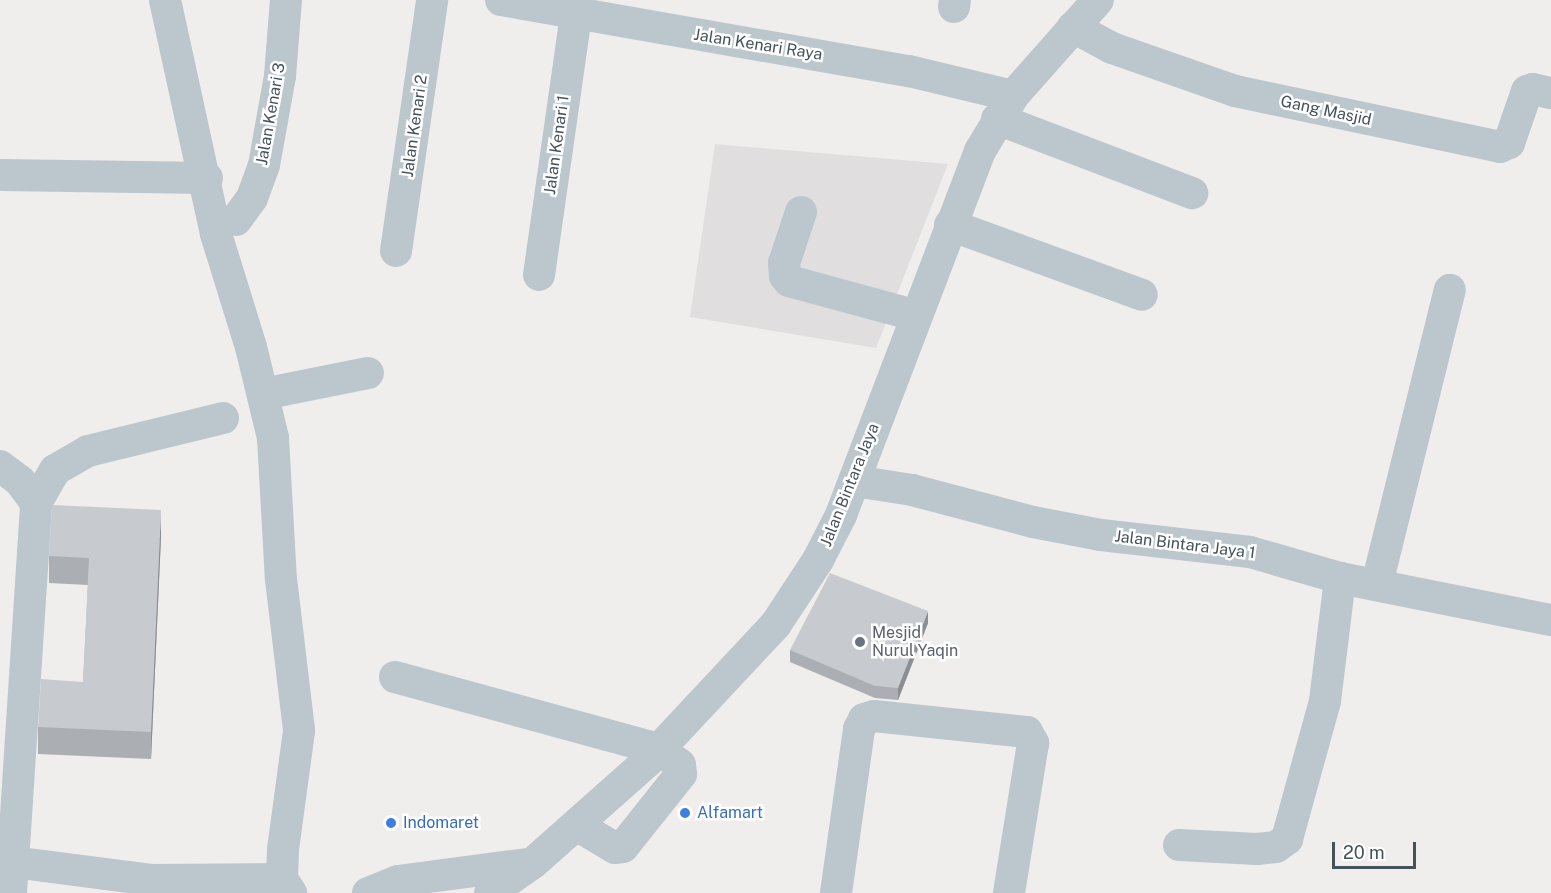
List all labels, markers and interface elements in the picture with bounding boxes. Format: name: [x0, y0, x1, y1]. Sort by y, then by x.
street label: Jalan Kenari Raya: [692, 25, 824, 65]
street label: Jalan Kenari 3: [253, 61, 289, 167]
street label: Jalan Kenari 2: [398, 74, 432, 178]
street label: Gang Masjid: [1279, 92, 1373, 130]
street label: Jalan Kenari 1: [541, 94, 573, 196]
street label: Jalan Bintara Jaya: [817, 421, 883, 549]
street label: Jalan Bintara Jaya 1: [1114, 527, 1256, 563]
place label: Mesjid Nurul Yaqin: [872, 623, 958, 661]
marker: Mesjid Nurul Yaqin: [853, 635, 867, 649]
place label: Alfamart: [697, 803, 763, 823]
marker: Alfamart: [678, 806, 692, 820]
place label: Indomaret: [403, 813, 479, 833]
marker: Indomaret: [384, 816, 398, 830]
scale bar: [1335, 830, 1419, 868]
text: 20 m: [1343, 842, 1385, 863]

